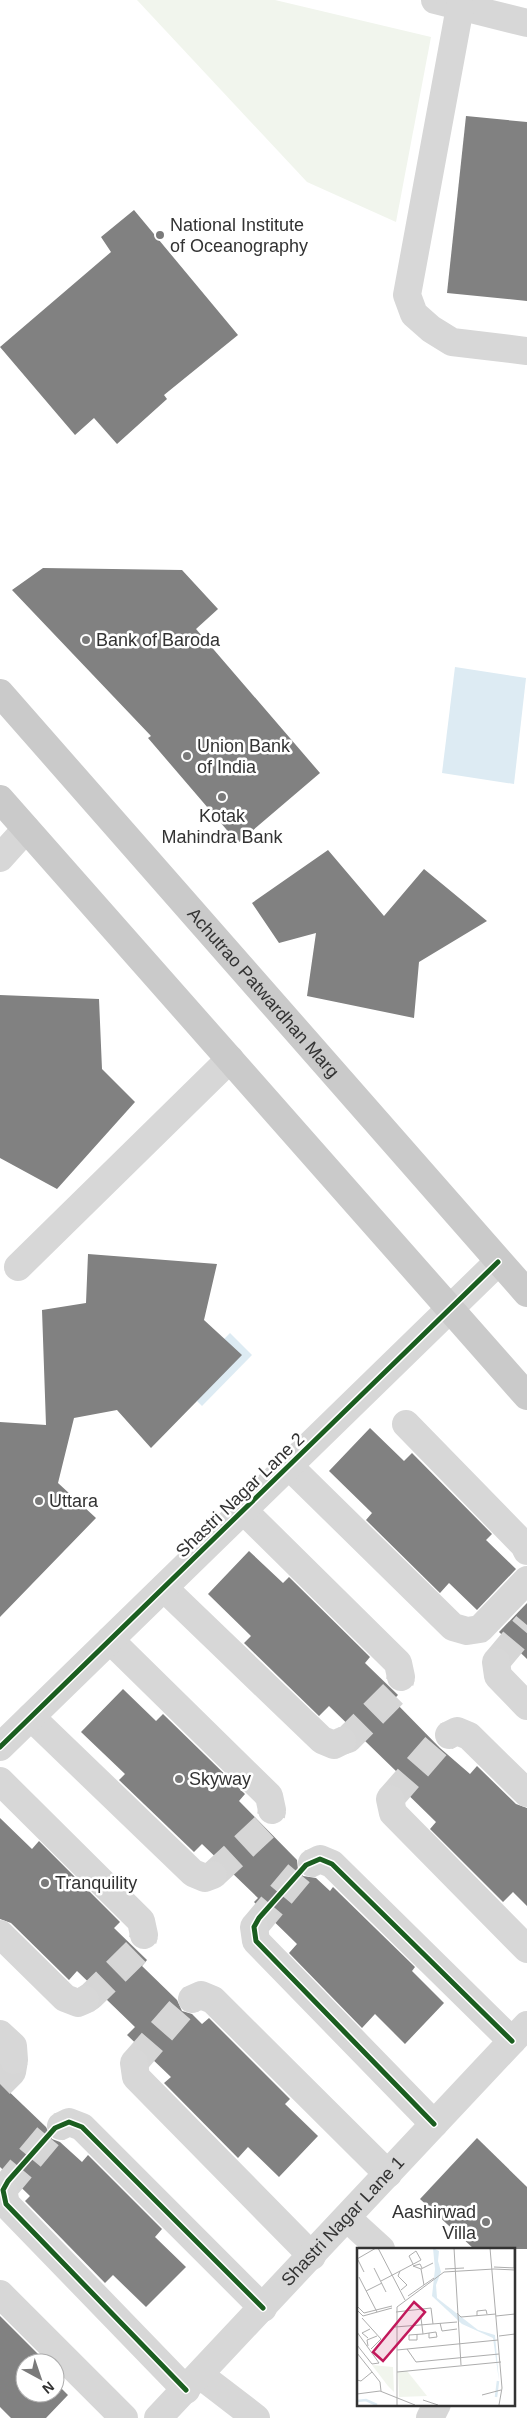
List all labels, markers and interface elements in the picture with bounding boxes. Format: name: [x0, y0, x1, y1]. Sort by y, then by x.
place label: National Institute of Oceanography: [170, 215, 308, 256]
marker: National Institute of Oceanography: [154, 229, 166, 241]
place label: Bank of Baroda: [96, 630, 221, 650]
marker: Bank of Baroda: [80, 634, 92, 646]
place label: Union Bank of India: [197, 736, 291, 777]
marker: Union Bank of India: [181, 750, 193, 762]
marker: Kotak Mahindra Bank: [216, 791, 228, 803]
place label: Kotak Mahindra Bank: [161, 806, 284, 847]
street label: Achutrao Patwardhan Marg: [183, 904, 343, 1082]
street label: Shastri Nagar Lane 2: [172, 1429, 308, 1561]
place label: Uttara: [49, 1491, 99, 1511]
marker: Uttara: [33, 1495, 45, 1507]
place label: Skyway: [189, 1769, 251, 1789]
marker: Skyway: [173, 1773, 185, 1785]
place label: Tranquility: [55, 1873, 137, 1893]
marker: Tranquility: [39, 1877, 51, 1889]
street label: Shastri Nagar Lane 1: [277, 2152, 408, 2290]
place label: Aashirwad Villa: [392, 2202, 477, 2243]
marker: Aashirwad Villa: [480, 2216, 492, 2228]
inset map: [357, 2248, 514, 2406]
north arrow: [15, 2353, 65, 2403]
text: N: [39, 2379, 57, 2397]

